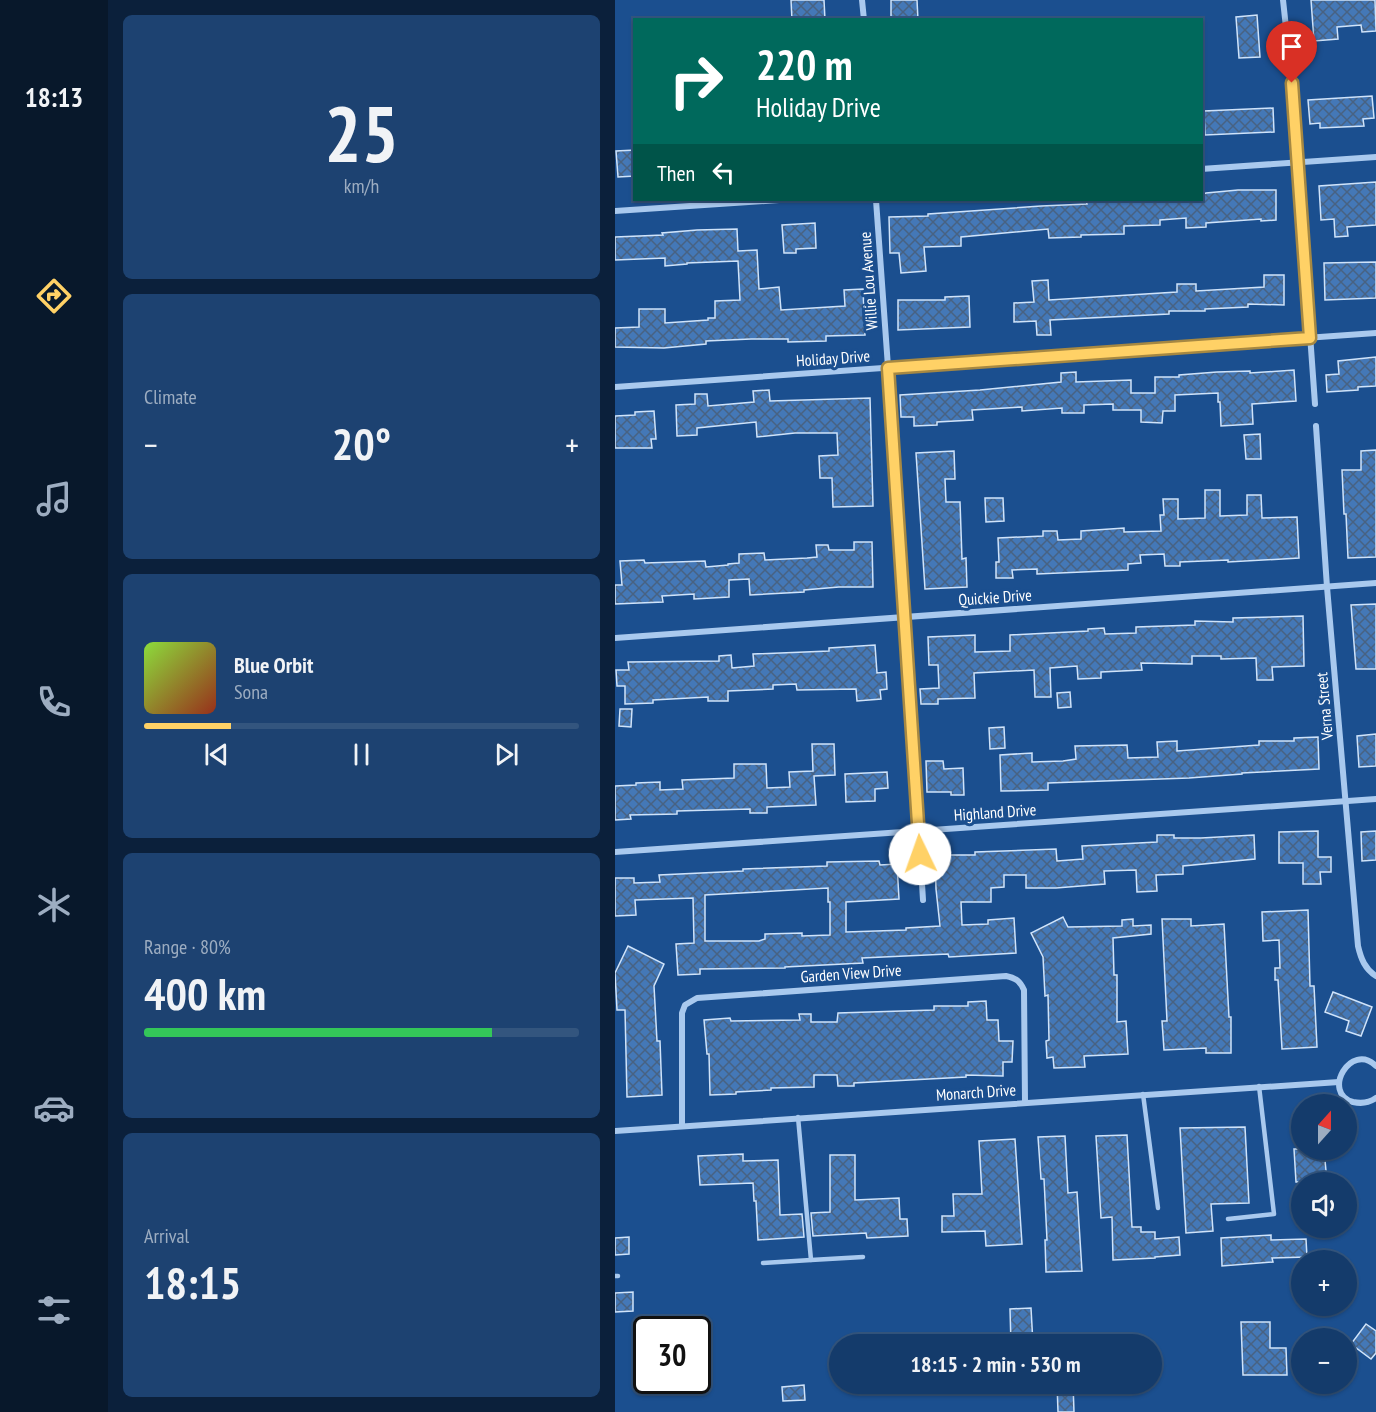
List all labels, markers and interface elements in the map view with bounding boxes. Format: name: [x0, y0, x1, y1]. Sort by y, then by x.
pin: [1266, 21, 1317, 83]
icon: arrive: [1275, 30, 1308, 63]
text: 220 m: [756, 37, 853, 92]
icon: right: [657, 42, 735, 120]
text: 18:13: [25, 80, 83, 114]
text: 25: [324, 83, 399, 184]
text: Holiday Drive: [756, 90, 881, 124]
icon: left: [707, 156, 740, 189]
text: Then: [657, 159, 695, 187]
text: km/h: [344, 173, 379, 199]
street label: Willie Lou Avenue: [855, 231, 881, 331]
icon: directions: [33, 275, 75, 317]
street label: Holiday Drive: [795, 345, 871, 371]
text: Climate: [144, 384, 197, 410]
text: 20°: [332, 414, 391, 472]
text: −: [144, 423, 158, 466]
text: +: [565, 423, 579, 466]
icon: music: [33, 478, 75, 520]
street label: Quickie Drive: [958, 584, 1032, 610]
text: Blue Orbit: [234, 651, 313, 679]
street label: Verna Street: [1311, 671, 1337, 742]
text: Sona: [234, 679, 268, 705]
icon: phone: [33, 681, 75, 723]
icon: previous: [200, 738, 233, 771]
icon: pause: [345, 738, 378, 771]
icon: next: [490, 738, 523, 771]
street label: Highland Drive: [953, 799, 1037, 825]
position arrow: [888, 822, 952, 886]
icon: climate: [33, 884, 75, 926]
text: Range · 80%: [144, 934, 231, 960]
street label: Garden View Drive: [800, 959, 902, 987]
text: 400 km: [144, 964, 266, 1022]
street label: Monarch Drive: [935, 1079, 1017, 1105]
icon: car: [33, 1087, 75, 1129]
north arrow: [1291, 1094, 1357, 1160]
map controls: [1291, 1094, 1357, 1394]
button: sound: [1291, 1172, 1357, 1238]
text: Arrival: [144, 1223, 189, 1249]
button: +: [1291, 1250, 1357, 1316]
text: 18:15: [144, 1253, 241, 1311]
icon: filters: [33, 1289, 75, 1331]
speed limit sign: 30: [633, 1316, 711, 1394]
button: −: [1291, 1328, 1357, 1394]
text: 18:15 · 2 min · 530 m: [910, 1350, 1081, 1378]

